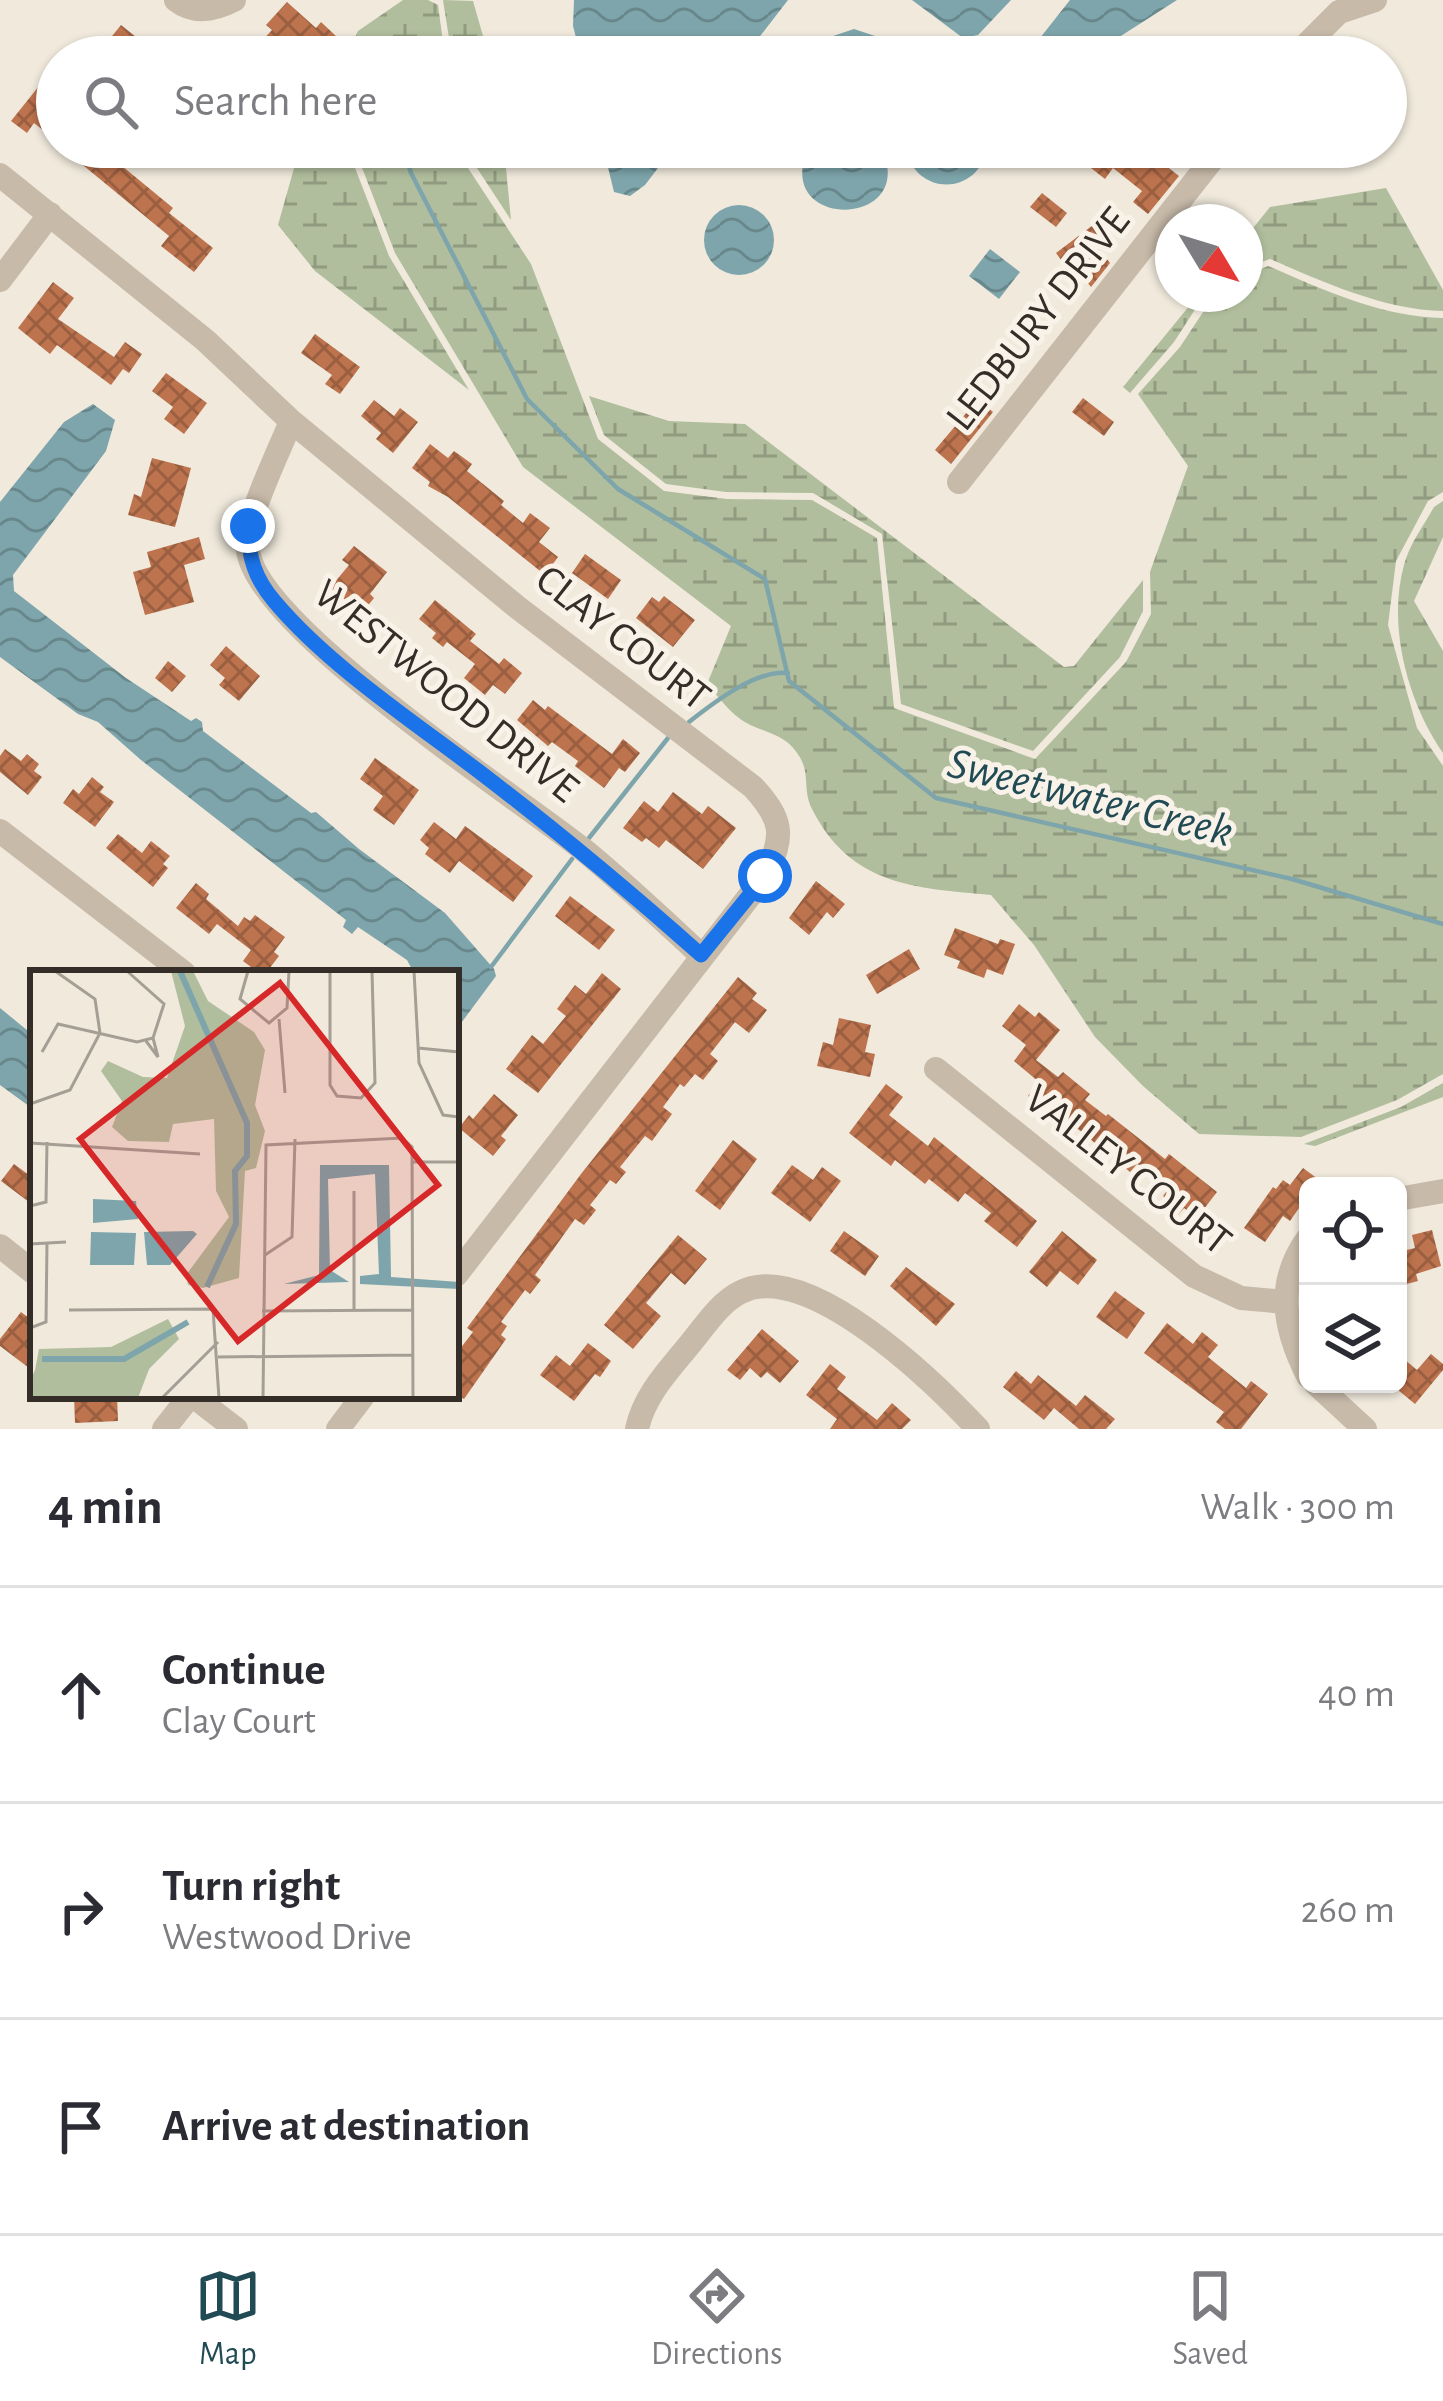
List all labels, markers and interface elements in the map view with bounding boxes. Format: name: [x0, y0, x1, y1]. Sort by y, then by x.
search box: [36, 36, 1407, 168]
icon: search: [78, 69, 144, 135]
text: Search here: [174, 79, 377, 124]
street label: LEDBURY DRIVE: [938, 200, 1138, 438]
north arrow: [1155, 204, 1263, 312]
route end: [221, 499, 275, 553]
street label: CLAY COURT: [528, 557, 718, 719]
street label: WESTWOOD DRIVE: [306, 572, 586, 810]
water label: Sweetwater Creek: [943, 741, 1237, 855]
route start: [738, 849, 792, 903]
inset map: [30, 970, 459, 1399]
street label: VALLEY COURT: [1017, 1077, 1239, 1263]
map controls: [1299, 1177, 1407, 1393]
button: locate: [1299, 1177, 1407, 1285]
button: layers: [1299, 1285, 1407, 1393]
text: 4 min: [48, 1482, 163, 1533]
text: Walk · 300 m: [1200, 1488, 1395, 1527]
text: Continue: [162, 1648, 326, 1693]
icon: ahead: [48, 1662, 114, 1728]
text: 40 m: [1318, 1675, 1395, 1714]
text: Clay Court: [162, 1702, 316, 1741]
text: Turn right: [162, 1864, 340, 1909]
icon: right: [48, 1878, 114, 1944]
text: 260 m: [1301, 1891, 1395, 1930]
text: Westwood Drive: [162, 1918, 412, 1957]
icon: arrive: [48, 2094, 114, 2160]
text: Arrive at destination: [162, 2104, 530, 2149]
tab: Map: [195, 2263, 261, 2375]
tab: Directions: [651, 2263, 782, 2375]
tab: Saved: [1172, 2263, 1248, 2375]

